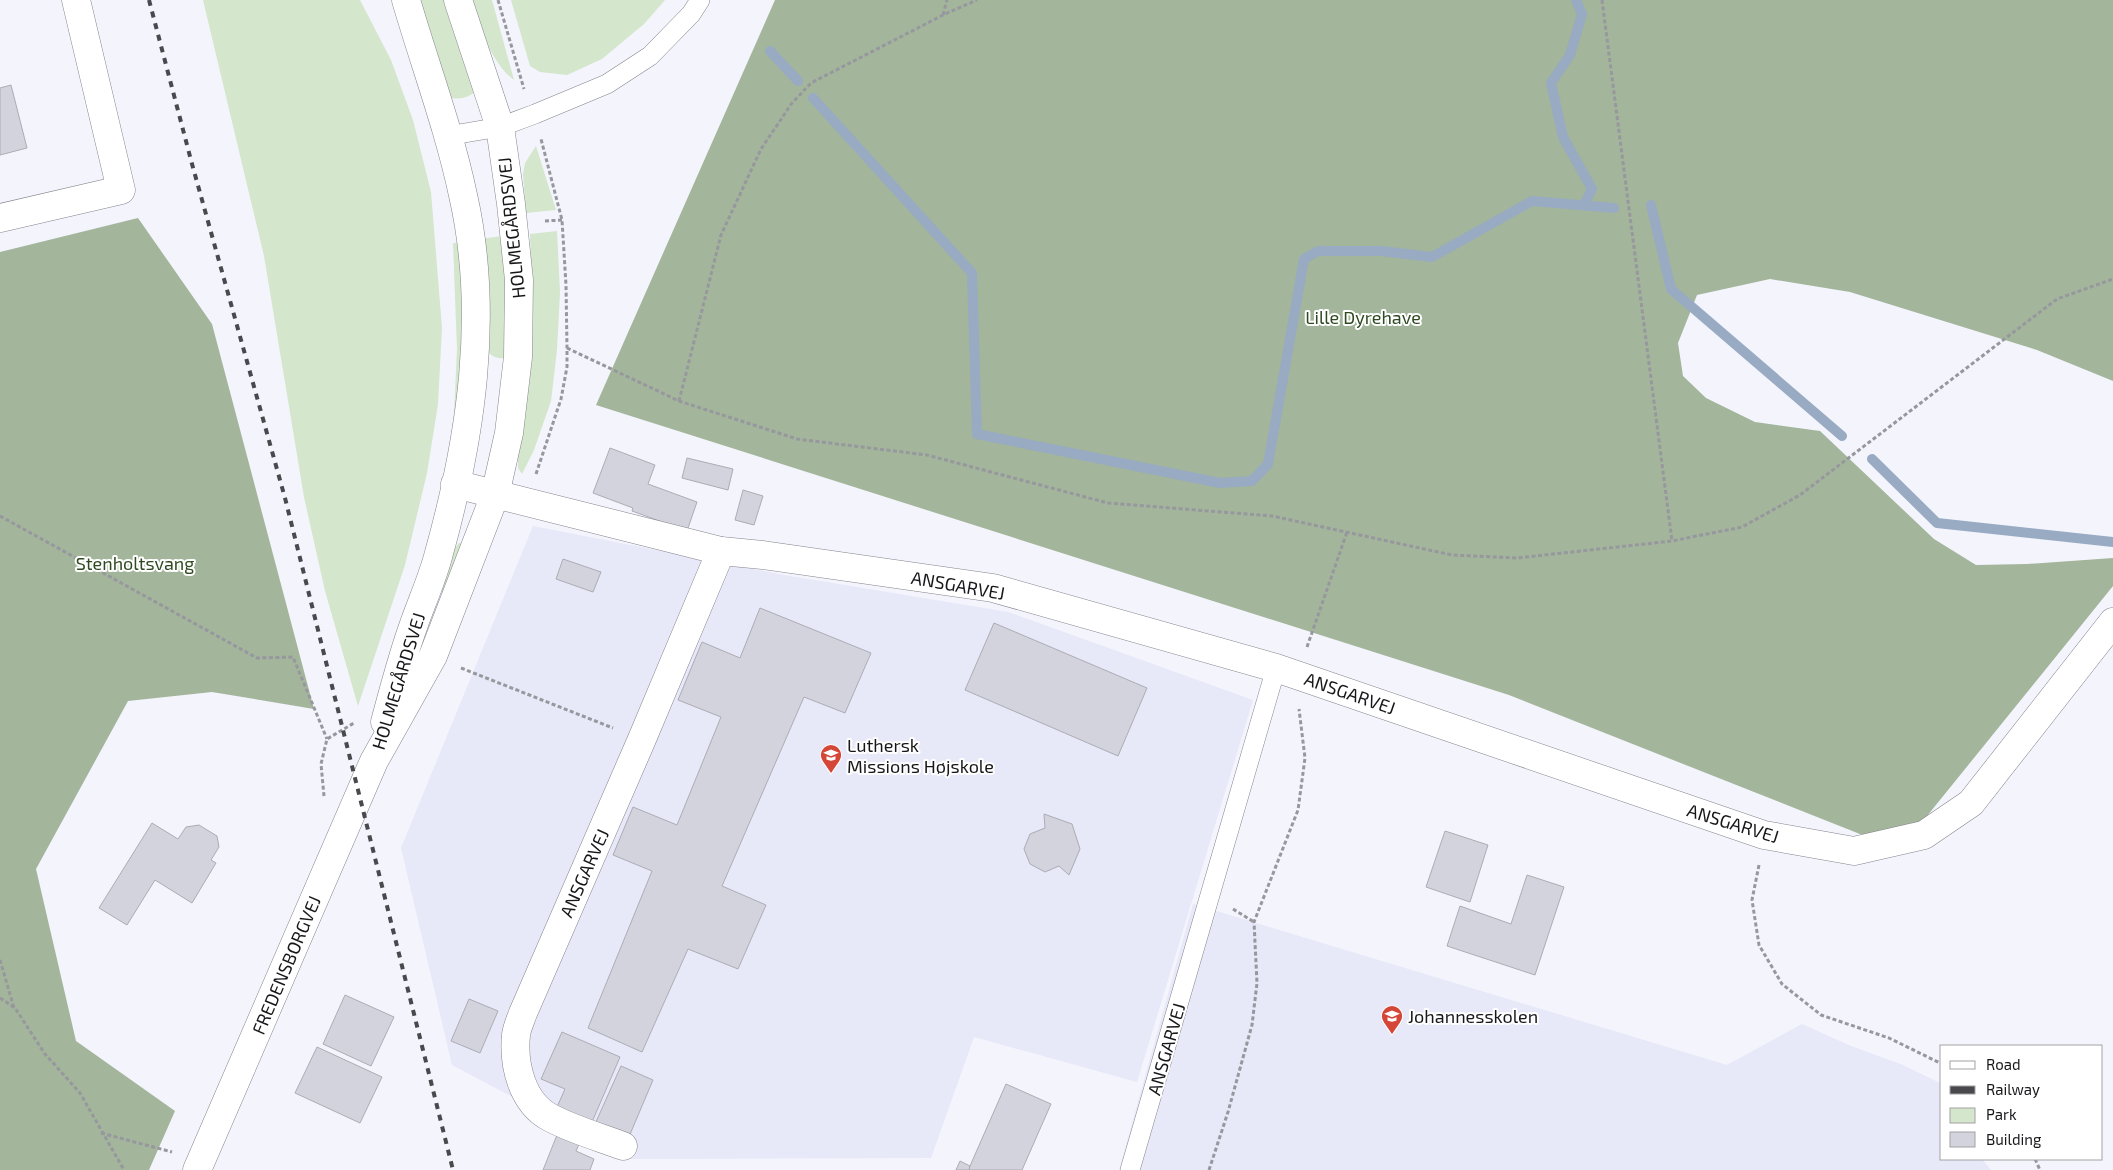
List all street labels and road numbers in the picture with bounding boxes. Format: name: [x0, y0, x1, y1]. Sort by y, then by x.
street label: HOLMEGÅRDSVEJ: [493, 156, 529, 300]
street label: ANSGARVEJ: [909, 566, 1007, 604]
street label: HOLMEGÅRDSVEJ: [367, 610, 429, 752]
street label: ANSGARVEJ: [1302, 667, 1398, 719]
street label: ANSGARVEJ: [1685, 799, 1781, 847]
street label: ANSGARVEJ: [555, 825, 613, 921]
street label: FREDENSBORGVEJ: [247, 892, 325, 1038]
street label: ANSGARVEJ: [1142, 1000, 1190, 1098]

